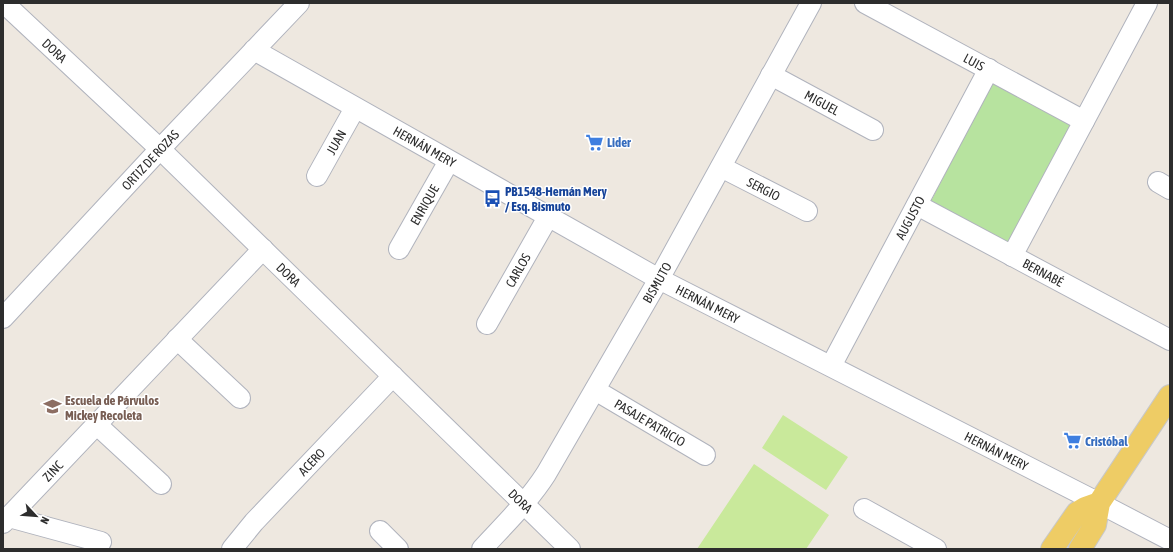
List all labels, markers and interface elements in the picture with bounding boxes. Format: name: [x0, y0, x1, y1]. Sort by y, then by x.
street label: DORA: [39, 36, 70, 66]
street label: LUIS: [961, 51, 987, 74]
street label: MIGUEL: [802, 88, 842, 118]
street label: HERNÁN MERY: [390, 123, 459, 171]
street label: ORTIZ DE ROZAS: [119, 127, 183, 193]
street label: JUAN: [324, 127, 349, 157]
supermarket icon: Lider: [584, 132, 604, 152]
place label: Lider: [607, 135, 632, 150]
street label: SERGIO: [744, 175, 783, 204]
street label: ENRIQUE: [407, 182, 442, 228]
place label: PB1548-Hernán Mery / Esq. Bismuto: [505, 184, 607, 214]
bus stop icon: PB1548-Hernán Mery / Esq. Bismuto: [482, 188, 502, 208]
street label: AUGUSTO: [893, 193, 928, 242]
street label: CARLOS: [503, 250, 534, 290]
street label: BERNABÉ: [1020, 256, 1066, 290]
street label: BISMUTO: [640, 259, 675, 306]
street label: DORA: [273, 260, 304, 290]
street label: HERNÁN MERY: [673, 282, 742, 327]
place label: Escuela de Párvulos Mickey Recoleta: [65, 393, 159, 423]
street label: PASAJE PATRICIO: [612, 396, 688, 450]
school or university icon: Escuela de Párvulos Mickey Recoleta: [42, 397, 62, 417]
street label: HERNÁN MERY: [962, 429, 1031, 474]
supermarket icon: Cristóbal: [1062, 431, 1082, 451]
place label: Cristóbal: [1085, 434, 1128, 449]
street label: ACERO: [295, 445, 328, 479]
street label: ZINC: [40, 458, 66, 485]
street label: DORA: [505, 486, 536, 517]
north arrow: [16, 496, 56, 536]
text: N: [38, 515, 52, 526]

